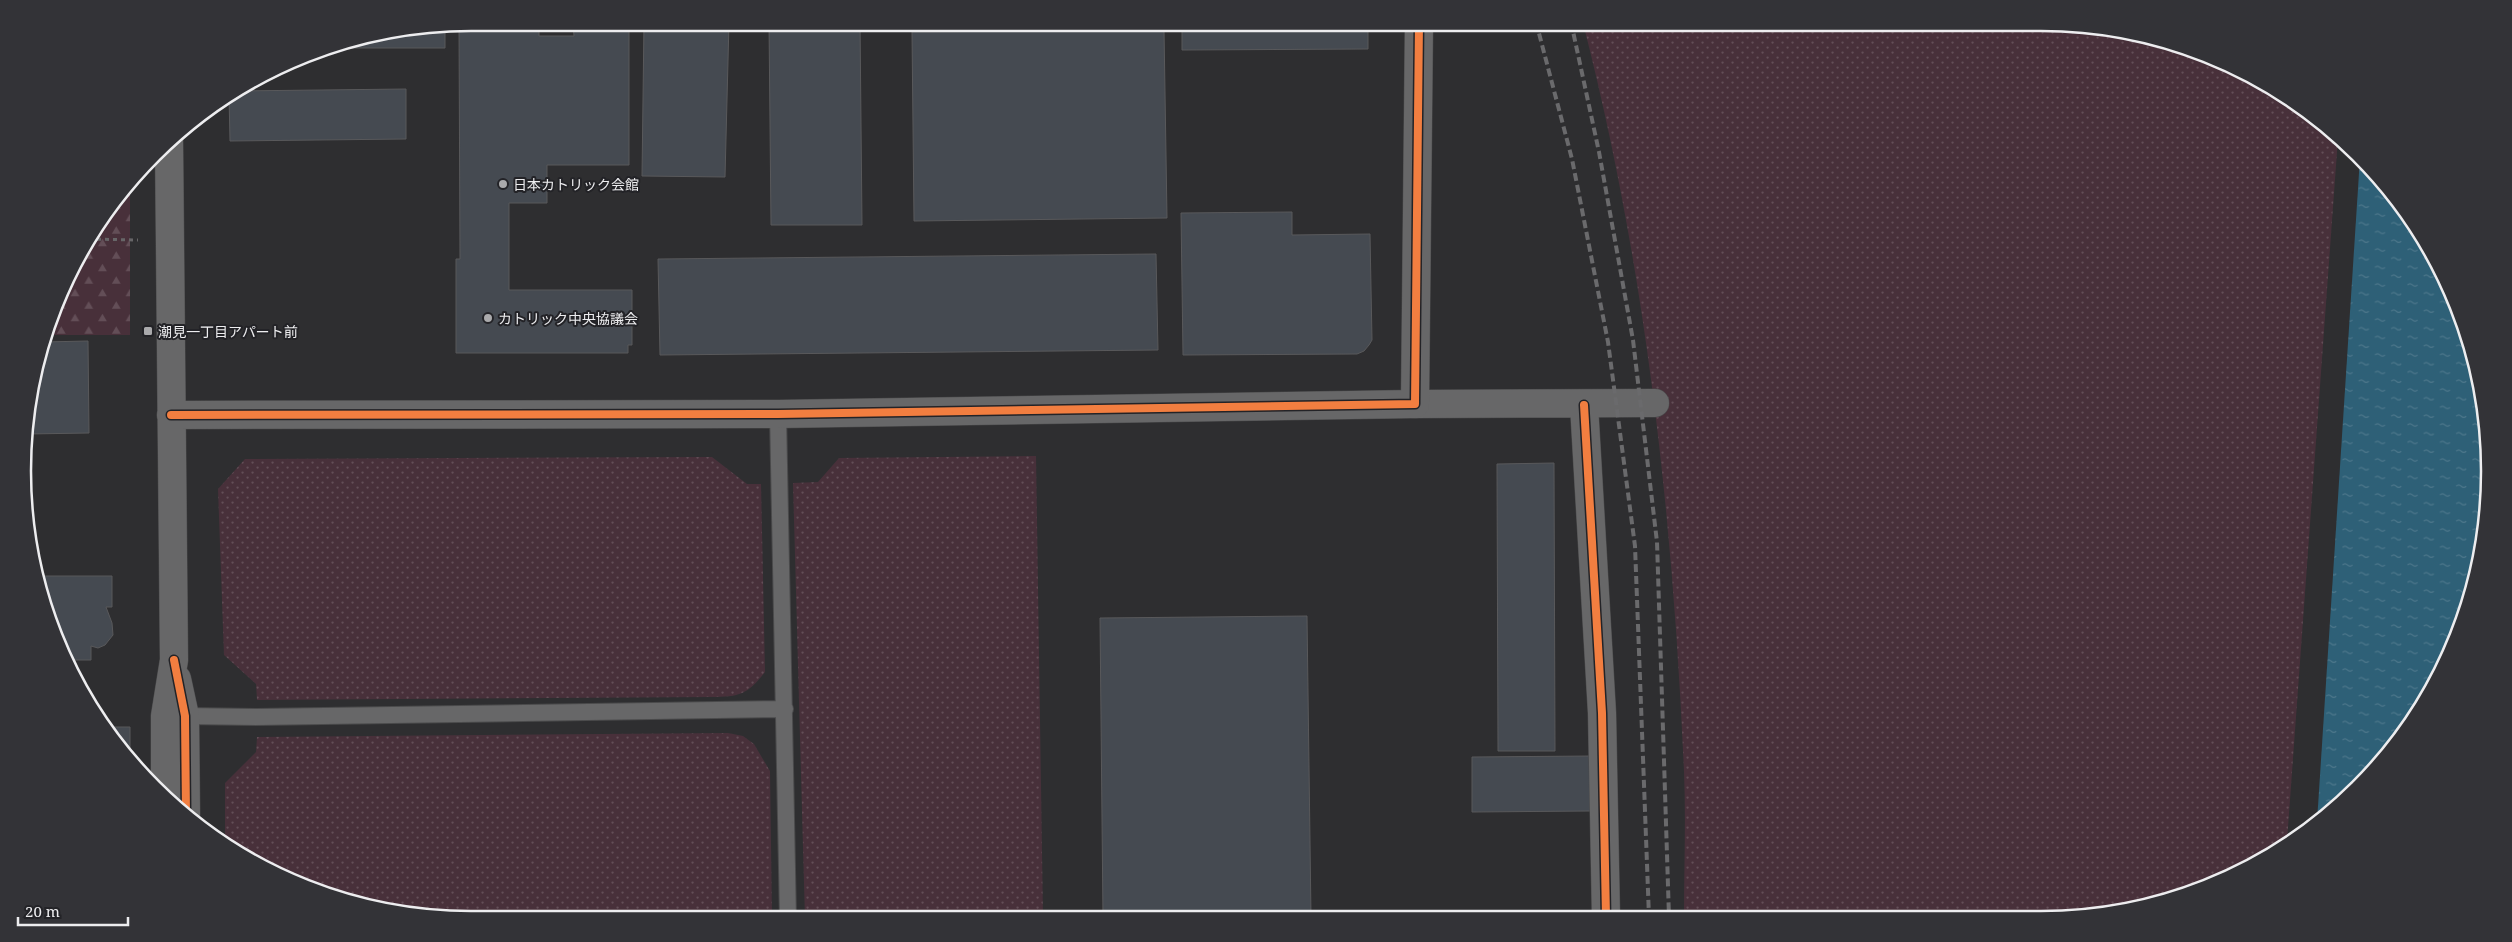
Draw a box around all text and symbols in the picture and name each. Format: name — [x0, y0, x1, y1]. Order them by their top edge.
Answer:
place label: 日本カトリック会館 — [513, 175, 639, 194]
marker: 日本カトリック会館 — [497, 178, 509, 190]
place label: カトリック中央協議会 — [498, 309, 638, 328]
marker: カトリック中央協議会 — [482, 312, 494, 324]
place label: 潮見一丁目アパート前 — [158, 322, 298, 341]
marker: 潮見一丁目アパート前 — [142, 325, 154, 337]
scale bar — [18, 894, 128, 926]
text: 20 m — [25, 901, 60, 921]

